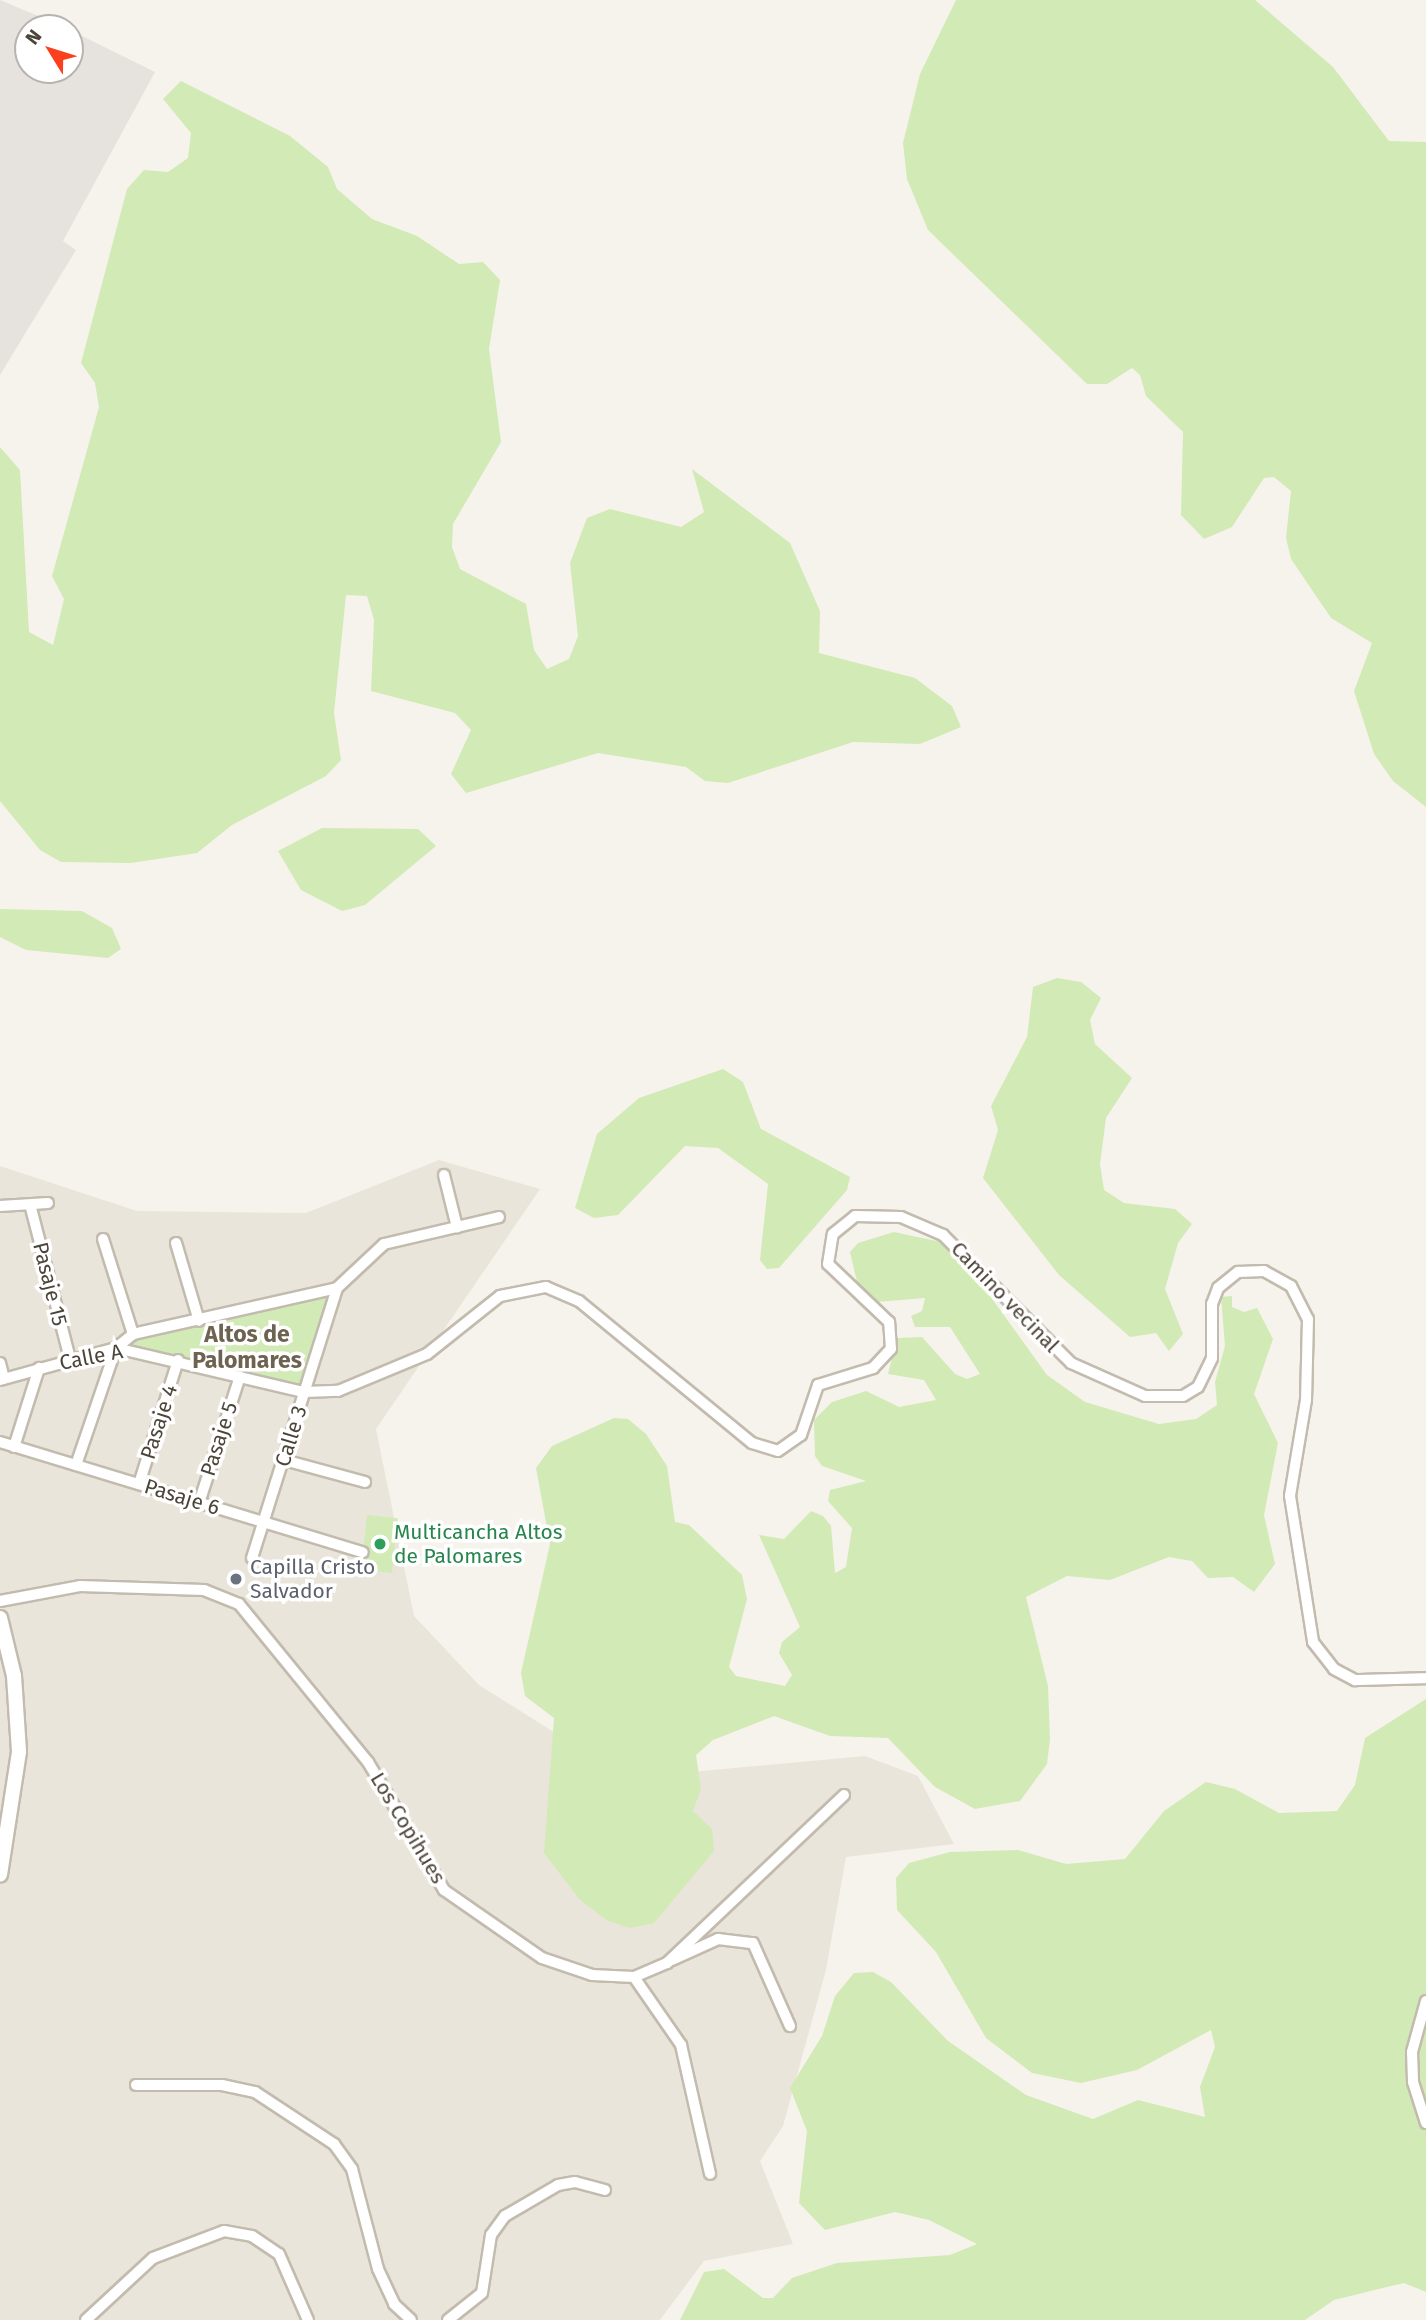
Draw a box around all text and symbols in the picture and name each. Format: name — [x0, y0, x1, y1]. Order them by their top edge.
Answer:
north arrow — [14, 14, 84, 84]
text: N — [21, 25, 47, 49]
street label: Camino vecinal — [946, 1236, 1064, 1358]
street label: Pasaje 15 — [27, 1239, 73, 1329]
district label: Altos de Palomares — [192, 1320, 302, 1374]
street label: Calle A — [57, 1339, 125, 1375]
street label: Pasaje 4 — [135, 1381, 183, 1463]
street label: Pasaje 5 — [195, 1399, 243, 1479]
street label: Calle 3 — [270, 1402, 312, 1470]
street label: Pasaje 6 — [141, 1474, 223, 1520]
place label: Multicancha Altos de Palomares — [394, 1519, 563, 1569]
marker: Multicancha Altos de Palomares — [372, 1536, 388, 1552]
place label: Capilla Cristo Salvador — [250, 1554, 375, 1604]
marker: Capilla Cristo Salvador — [228, 1571, 244, 1587]
street label: Los Copihues — [365, 1768, 451, 1888]

